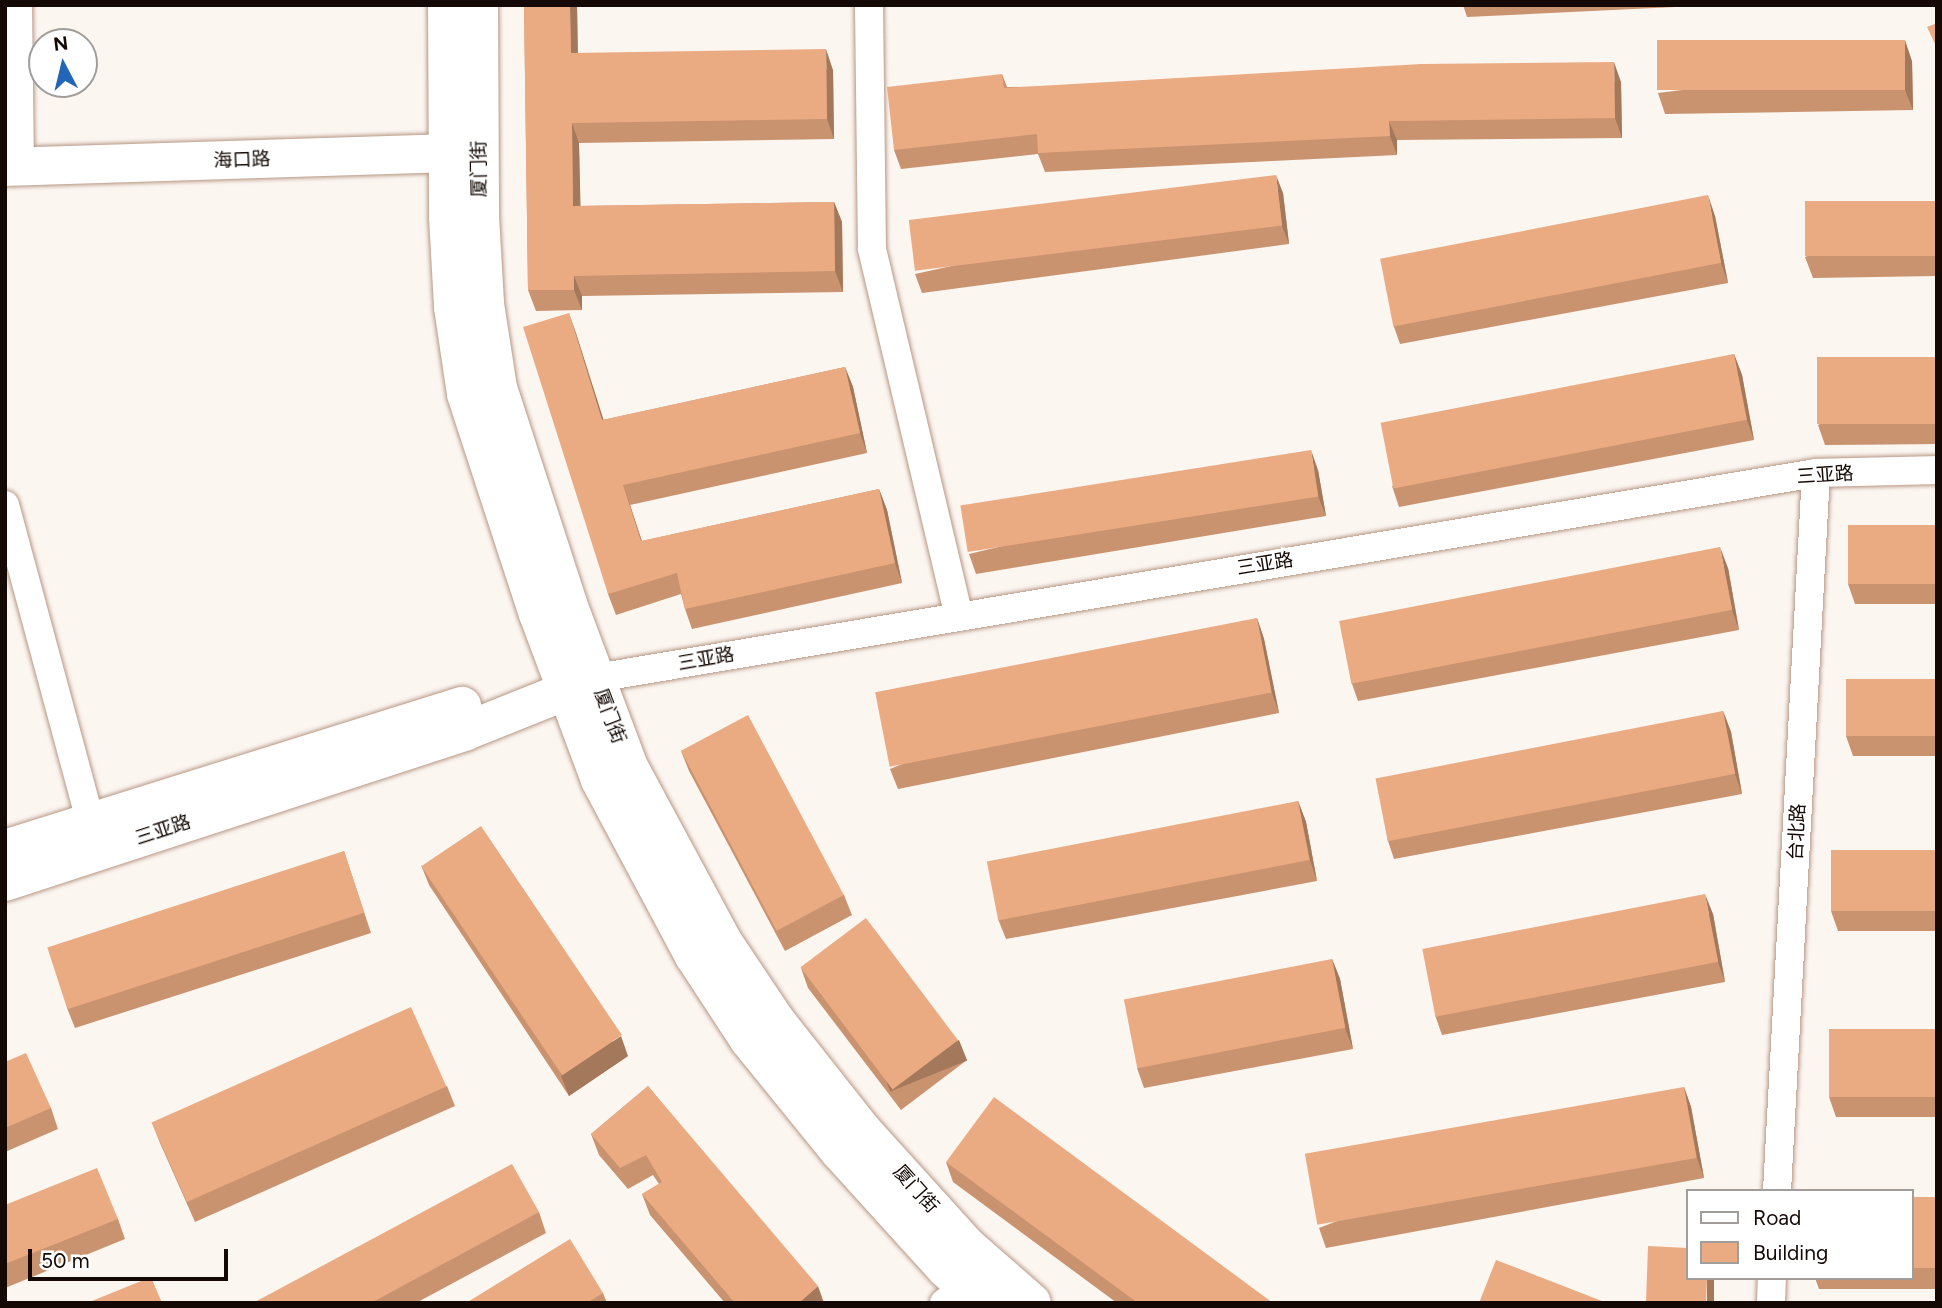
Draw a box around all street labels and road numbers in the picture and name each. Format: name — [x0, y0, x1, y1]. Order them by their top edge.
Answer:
street label: 厦门街 — [467, 140, 491, 198]
street label: 海口路 — [213, 148, 271, 172]
street label: 三亚路 — [1796, 462, 1854, 488]
street label: 三亚路 — [1235, 548, 1295, 580]
street label: 三亚路 — [676, 643, 736, 675]
street label: 厦门街 — [589, 685, 631, 747]
street label: 台北路 — [1784, 803, 1810, 861]
street label: 三亚路 — [132, 810, 194, 850]
street label: 厦门街 — [888, 1160, 944, 1218]

